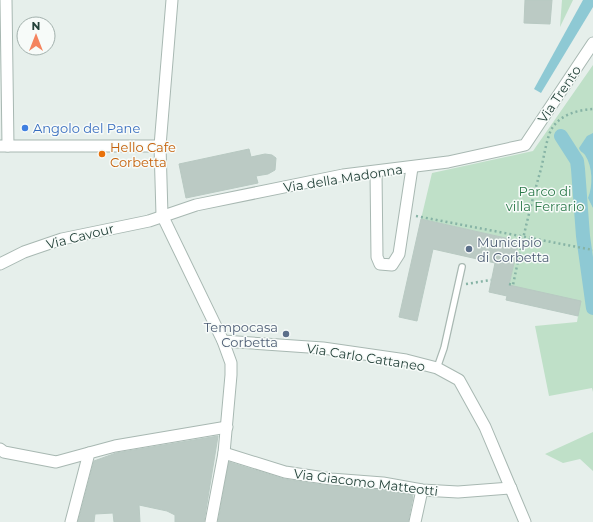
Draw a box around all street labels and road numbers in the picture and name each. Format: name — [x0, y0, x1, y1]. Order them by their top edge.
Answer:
street label: Via Trento — [534, 62, 584, 126]
street label: Via della Madonna — [282, 161, 404, 195]
street label: Via Cavour — [45, 220, 115, 252]
street label: Via Carlo Cattaneo — [306, 340, 426, 374]
street label: Via Giacomo Matteotti — [293, 465, 439, 499]

